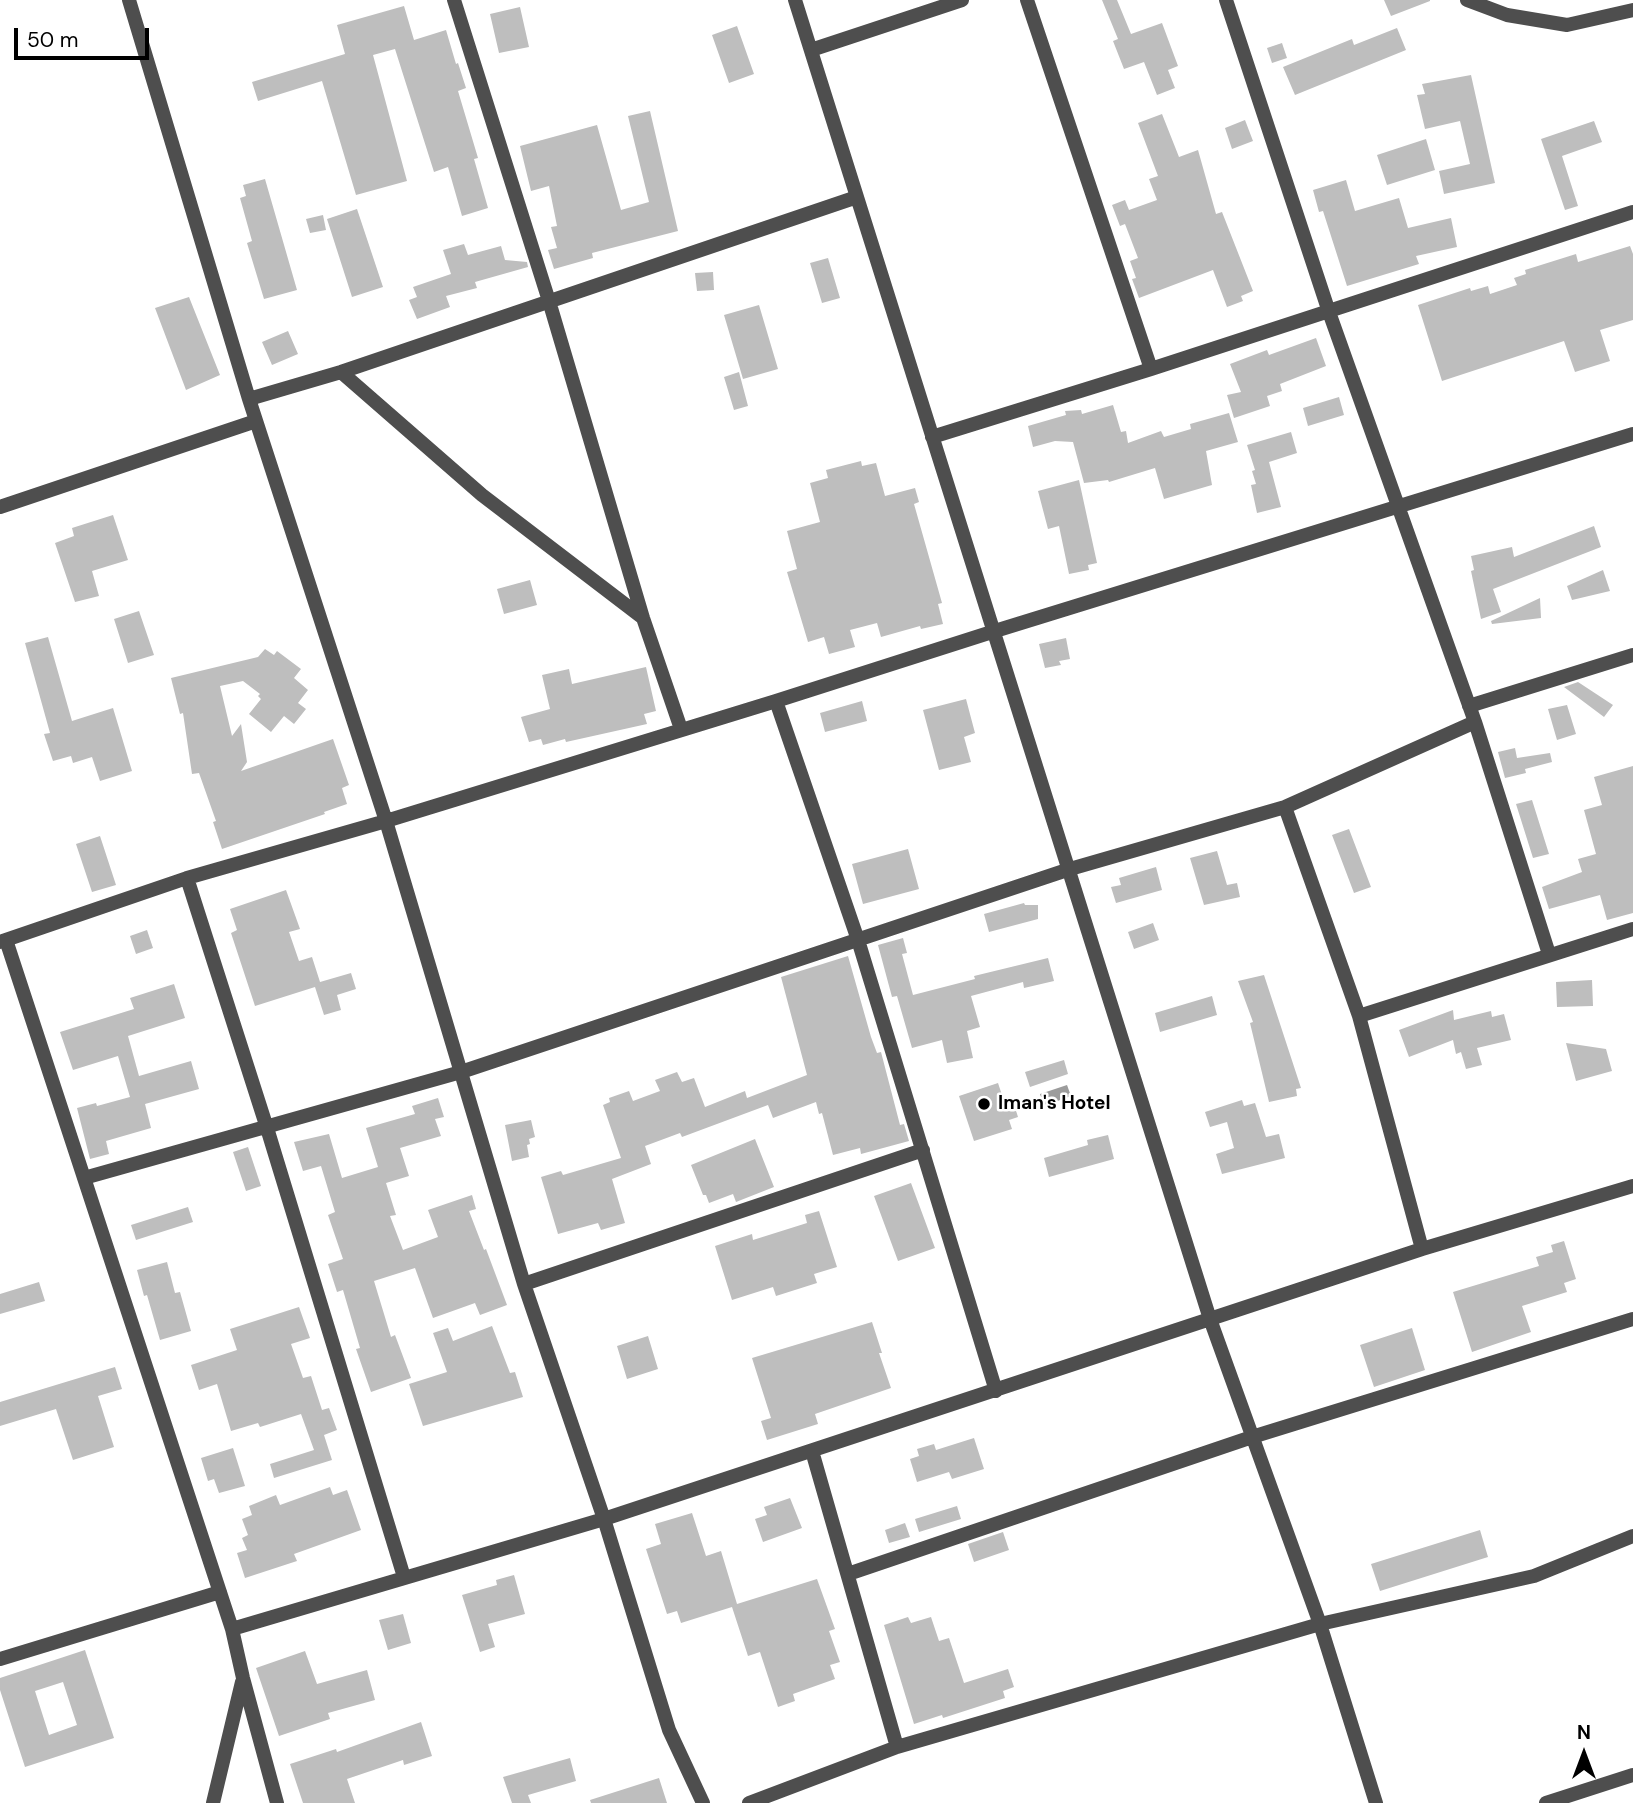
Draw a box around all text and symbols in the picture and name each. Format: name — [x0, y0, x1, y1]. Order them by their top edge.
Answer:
scale bar — [18, 14, 152, 58]
text: 50 m — [27, 26, 78, 54]
place label: Iman's Hotel — [998, 1093, 1111, 1115]
marker: Iman's Hotel — [976, 1096, 992, 1112]
north arrow — [1549, 1719, 1619, 1789]
text: N — [1577, 1720, 1591, 1745]

